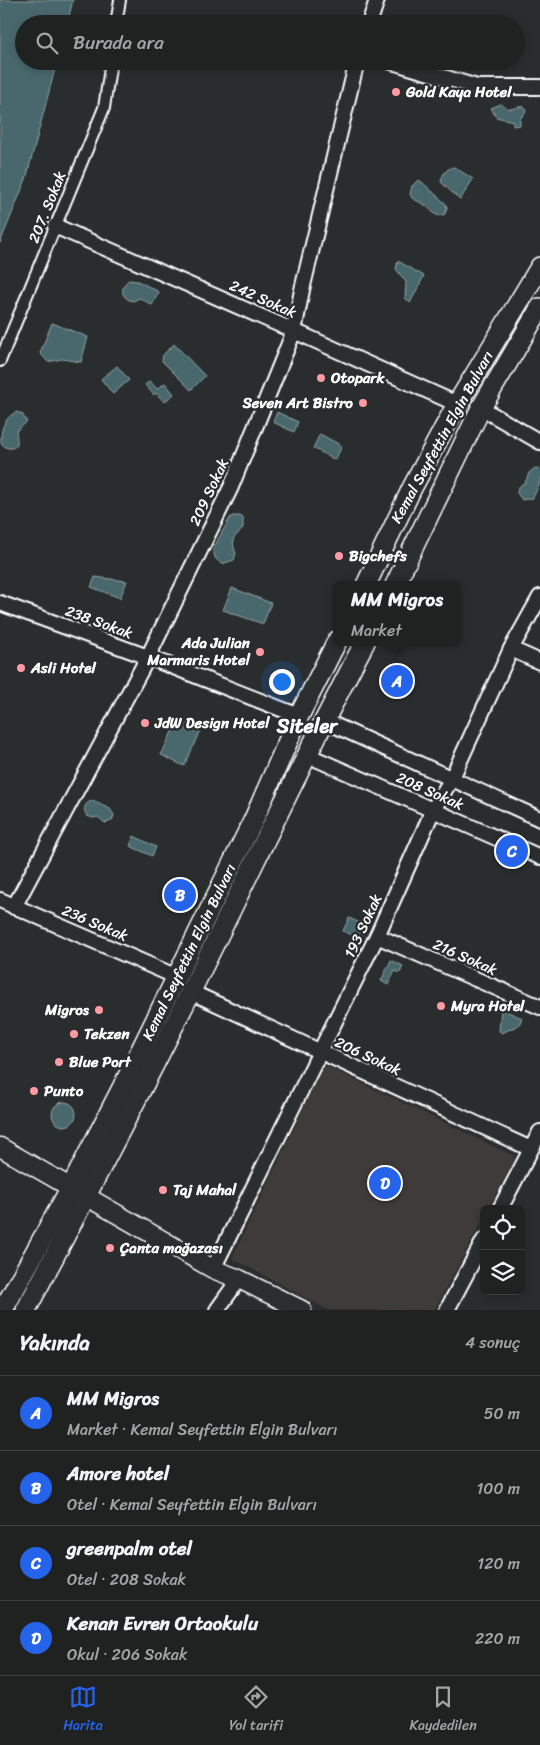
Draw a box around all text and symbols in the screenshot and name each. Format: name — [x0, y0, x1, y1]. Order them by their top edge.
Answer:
search box — [15, 15, 525, 70]
text: Burada ara — [73, 26, 164, 59]
icon: search — [33, 29, 61, 57]
place label: Gold Kaya Hotel — [405, 79, 512, 105]
marker: Gold Kaya Hotel — [390, 86, 402, 98]
street label: 207. Sokak — [21, 167, 73, 247]
street label: 242 Sokak — [225, 273, 301, 325]
street label: Kemal Seyfettin Elgin Bulvarı — [384, 346, 500, 528]
place label: Otopark — [330, 365, 385, 391]
marker: Otopark — [315, 372, 327, 384]
place label: Seven Art Bistro — [241, 390, 353, 416]
marker: Seven Art Bistro — [357, 397, 369, 409]
street label: 209 Sokak — [182, 454, 236, 530]
place label: Bigchefs — [349, 543, 408, 569]
marker: Bigchefs — [333, 550, 345, 562]
popup — [333, 581, 461, 646]
text: MM Migros — [351, 583, 443, 616]
street label: 238 Sokak — [62, 598, 137, 646]
text: Market — [351, 616, 402, 645]
place label: Ada Julian Marmaris Hotel — [146, 630, 251, 673]
marker: Ada Julian Marmaris Hotel — [254, 646, 266, 658]
place label: Asli Hotel — [30, 655, 97, 681]
marker: Asli Hotel — [15, 662, 27, 674]
pin: A — [381, 662, 413, 700]
your location — [269, 669, 295, 695]
district label: Siteler — [276, 709, 339, 744]
place label: JdW Design Hotel — [154, 710, 270, 736]
marker: JdW Design Hotel — [139, 717, 151, 729]
street label: 208 Sokak — [392, 765, 468, 817]
pin: C — [496, 832, 528, 870]
street label: Kemal Seyfettin Elgin Bulvarı — [138, 861, 240, 1043]
pin: B — [164, 876, 196, 914]
street label: 193 Sokak — [337, 890, 389, 962]
street label: 236 Sokak — [58, 897, 132, 949]
street label: 216 Sokak — [429, 931, 501, 983]
place label: Myra Hotel — [450, 993, 525, 1019]
place label: Migros — [44, 997, 90, 1023]
marker: Myra Hotel — [435, 1000, 447, 1012]
marker: Migros — [93, 1004, 105, 1016]
place label: Tekzen — [84, 1021, 131, 1047]
marker: Tekzen — [68, 1028, 80, 1040]
street label: 206 Sokak — [330, 1029, 406, 1083]
place label: Blue Port — [69, 1049, 132, 1075]
marker: Blue Port — [53, 1056, 65, 1068]
place label: Punto — [44, 1078, 84, 1104]
marker: Punto — [28, 1085, 40, 1097]
pin: D — [369, 1164, 401, 1202]
place label: Taj Mahal — [173, 1177, 237, 1203]
marker: Taj Mahal — [157, 1184, 169, 1196]
map controls — [480, 1205, 525, 1295]
button: locate — [480, 1205, 525, 1250]
place label: Çanta mağazası — [119, 1235, 223, 1261]
marker: Çanta mağazası — [104, 1242, 116, 1254]
button: layers — [480, 1250, 525, 1295]
text: Yakında — [20, 1324, 90, 1362]
text: 4 sonuç — [465, 1328, 520, 1357]
text: MM Migros — [67, 1382, 159, 1415]
text: A — [31, 1399, 41, 1428]
text: 50 m — [484, 1399, 520, 1428]
text: Market · Kemal Seyfettin Elgin Bulvarı — [67, 1415, 338, 1444]
text: Amore hotel — [67, 1457, 169, 1490]
text: B — [31, 1474, 41, 1503]
text: 100 m — [476, 1474, 520, 1503]
text: Otel · Kemal Seyfettin Elgin Bulvarı — [67, 1490, 317, 1519]
text: greenpalm otel — [67, 1532, 192, 1565]
text: C — [31, 1549, 41, 1578]
text: 120 m — [477, 1549, 520, 1578]
text: Otel · 208 Sokak — [67, 1565, 186, 1594]
text: Kenan Evren Ortaokulu — [67, 1607, 258, 1640]
text: D — [31, 1624, 41, 1653]
text: 220 m — [475, 1624, 520, 1653]
text: Okul · 206 Sokak — [67, 1640, 187, 1669]
tab: Harita — [63, 1683, 103, 1738]
tab: Yol tarifi — [229, 1683, 283, 1738]
tab: Kaydedilen — [410, 1683, 477, 1738]

